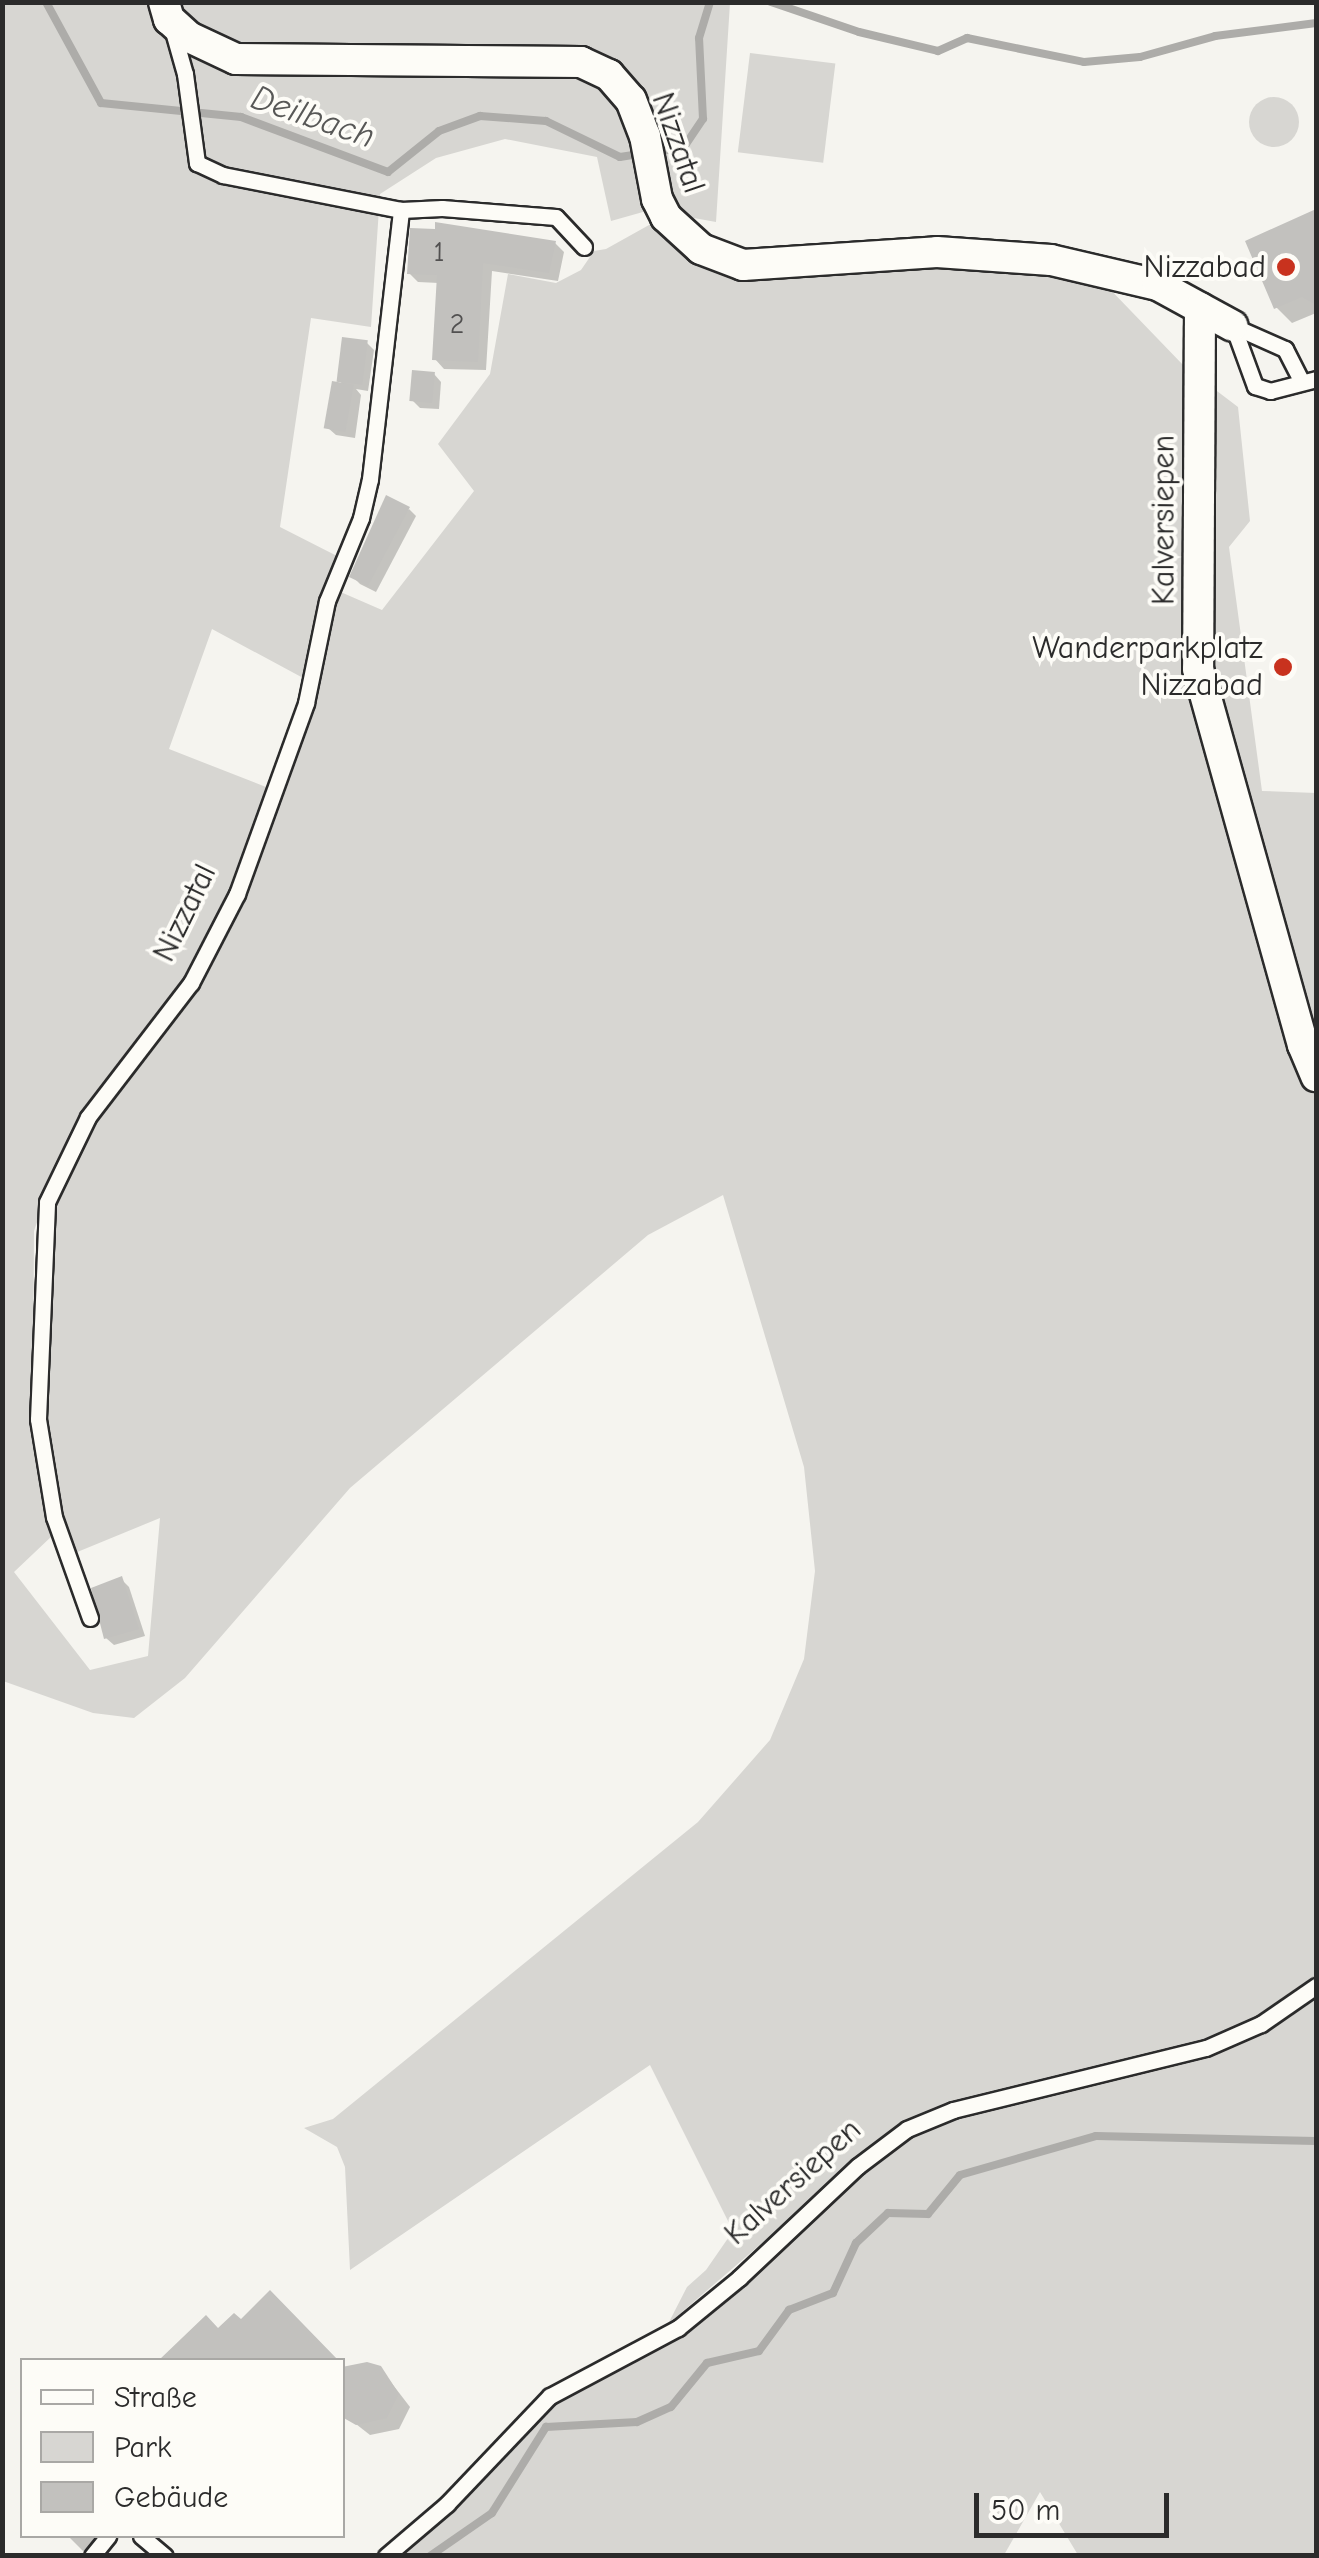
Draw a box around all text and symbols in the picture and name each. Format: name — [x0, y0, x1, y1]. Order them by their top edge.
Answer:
water label: Deilbach — [246, 76, 380, 158]
street label: Nizzatal — [643, 88, 713, 198]
house number: 1 — [433, 235, 445, 269]
place label: Nizzabad — [1144, 248, 1266, 286]
marker: Nizzabad — [1275, 256, 1297, 278]
house number: 2 — [450, 307, 464, 341]
street label: Kalversiepen — [1145, 435, 1183, 605]
place label: Wanderparkplatz Nizzabad — [1032, 630, 1263, 705]
marker: Wanderparkplatz Nizzabad — [1272, 656, 1294, 678]
street label: Nizzatal — [145, 858, 225, 968]
street label: Kalversiepen — [717, 2111, 869, 2253]
legend — [20, 2358, 345, 2538]
text: Straße — [114, 2380, 197, 2415]
text: Park — [114, 2430, 171, 2465]
scale bar — [979, 2473, 1174, 2535]
text: Gebäude — [114, 2480, 228, 2515]
text: 50 m — [991, 2493, 1060, 2528]

